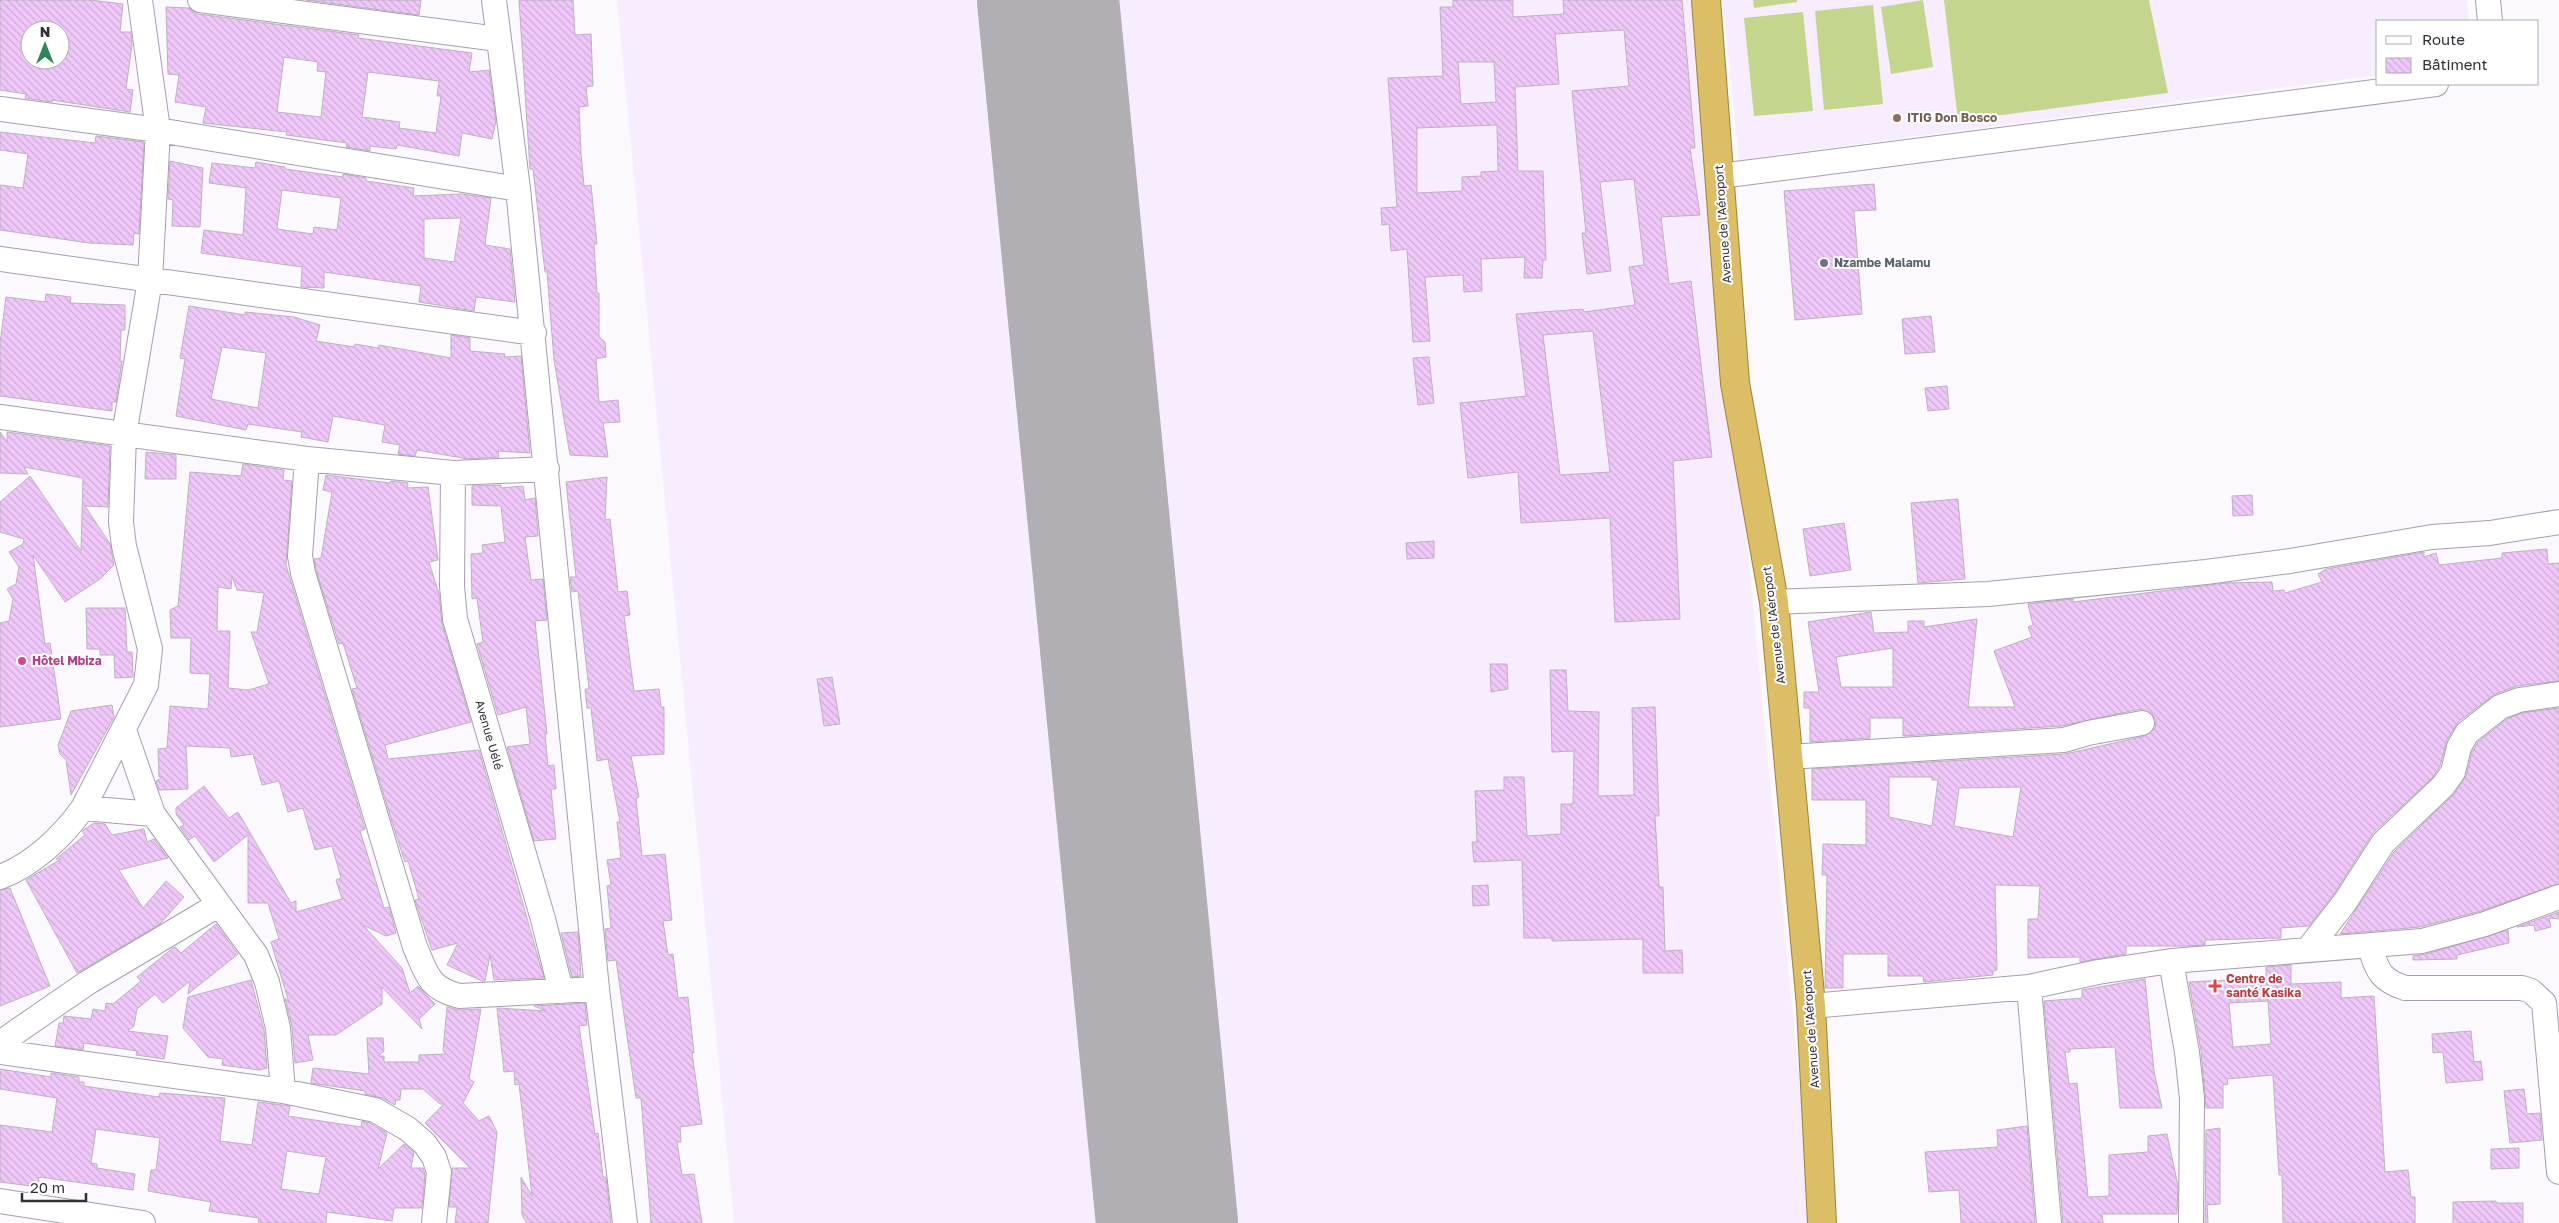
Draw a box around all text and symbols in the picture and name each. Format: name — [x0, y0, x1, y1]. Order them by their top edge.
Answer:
north arrow — [20, 20, 70, 70]
legend — [2376, 20, 2539, 85]
text: N — [40, 23, 50, 40]
text: Route — [2422, 30, 2465, 48]
text: Bâtiment — [2422, 55, 2487, 73]
place label: ITIG Don Bosco — [1907, 110, 1997, 125]
marker: ITIG Don Bosco — [1891, 112, 1903, 124]
street label: Avenue de l'Aéroport — [1711, 164, 1734, 284]
place label: Nzambe Malamu — [1834, 255, 1930, 270]
marker: Nzambe Malamu — [1818, 257, 1830, 269]
street label: Avenue de l'Aéroport — [1759, 565, 1788, 685]
place label: Hôtel Mbiza — [32, 653, 102, 668]
marker: Hôtel Mbiza — [16, 655, 28, 667]
street label: Avenue Uélé — [472, 698, 507, 771]
street label: Avenue de l'Aéroport — [1799, 969, 1822, 1089]
place label: Centre de santé Kasika — [2226, 971, 2301, 1000]
marker: Centre de santé Kasika — [2208, 979, 2222, 993]
scale bar — [22, 1170, 86, 1202]
text: 20 m — [30, 1178, 65, 1196]

